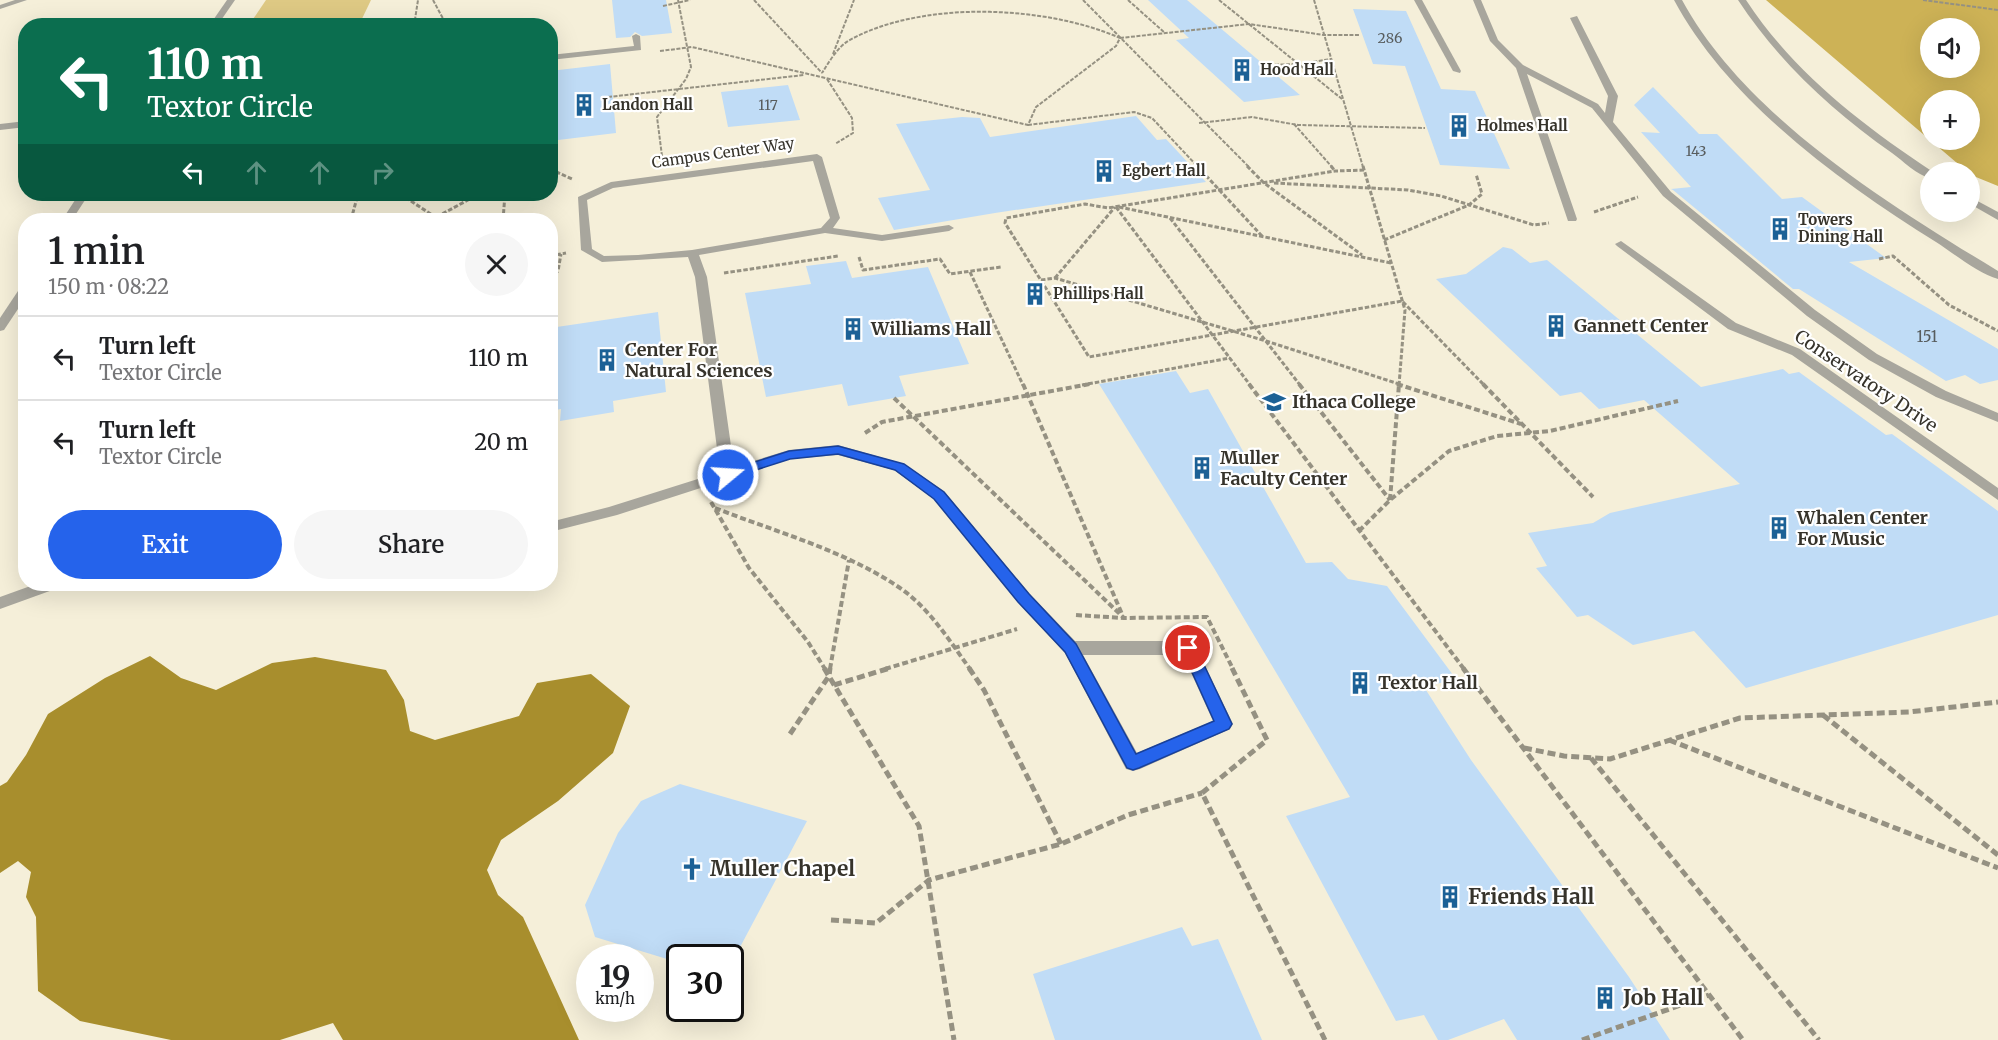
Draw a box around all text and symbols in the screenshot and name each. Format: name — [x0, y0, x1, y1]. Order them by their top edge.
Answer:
map controls — [1920, 18, 1980, 222]
button: sound — [1920, 18, 1980, 78]
house number: 286 — [1378, 29, 1402, 47]
text: 110 m — [147, 38, 263, 90]
icon: left — [48, 42, 126, 120]
building icon: Hood Hall — [1229, 57, 1255, 83]
place label: Hood Hall — [1260, 60, 1334, 79]
text: Textor Circle — [147, 90, 313, 124]
button: + — [1920, 90, 1980, 150]
building icon: Landon Hall — [571, 92, 597, 118]
place label: Landon Hall — [602, 95, 693, 114]
house number: 117 — [758, 96, 778, 114]
building icon: Holmes Hall — [1446, 113, 1472, 139]
place label: Holmes Hall — [1477, 116, 1568, 135]
street label: Campus Center Way — [650, 133, 796, 172]
house number: 143 — [1686, 142, 1706, 160]
icon: left — [177, 156, 210, 189]
icon: ahead — [240, 156, 273, 189]
icon: ahead — [303, 156, 336, 189]
icon: right — [366, 156, 399, 189]
building icon: Egbert Hall — [1091, 158, 1117, 184]
place label: Egbert Hall — [1122, 161, 1206, 180]
button: − — [1920, 162, 1980, 222]
place label: Towers Dining Hall — [1798, 210, 1883, 246]
building icon: Towers Dining Hall — [1767, 216, 1793, 242]
text: 1 min — [48, 229, 145, 274]
button: close — [465, 233, 528, 296]
text: 150 m · 08:22 — [48, 274, 169, 299]
building icon: Phillips Hall — [1022, 281, 1048, 307]
place label: Phillips Hall — [1053, 284, 1144, 303]
building icon: Gannett Center — [1543, 313, 1569, 339]
place label: Gannett Center — [1574, 314, 1708, 337]
building icon: Williams Hall — [840, 316, 866, 342]
place label: Williams Hall — [870, 317, 991, 340]
street label: Conservatory Drive — [1790, 324, 1942, 437]
house number: 151 — [1916, 327, 1938, 346]
text: Turn left — [99, 332, 196, 360]
place label: Center For Natural Sciences — [625, 338, 773, 382]
icon: left — [48, 342, 81, 375]
text: 110 m — [469, 344, 528, 372]
building icon: Center For Natural Sciences — [594, 347, 620, 373]
text: Textor Circle — [99, 360, 222, 385]
school or university icon: Ithaca College — [1261, 389, 1287, 415]
place label: Ithaca College — [1292, 390, 1416, 413]
text: Turn left — [99, 416, 196, 444]
icon: left — [48, 426, 81, 459]
text: 20 m — [474, 428, 528, 456]
position arrow — [696, 443, 760, 507]
text: Textor Circle — [99, 444, 222, 469]
place label: Muller Faculty Center — [1220, 446, 1347, 490]
building icon: Muller Faculty Center — [1189, 455, 1215, 481]
place label: Whalen Center For Music — [1796, 506, 1928, 550]
button: Exit — [48, 510, 282, 579]
button: Share — [294, 510, 528, 579]
building icon: Whalen Center For Music — [1766, 515, 1792, 541]
pin — [1162, 622, 1213, 673]
icon: arrive — [1171, 631, 1204, 664]
building icon: Textor Hall — [1347, 670, 1373, 696]
place label: Textor Hall — [1378, 671, 1478, 694]
place label: Muller Chapel — [710, 855, 855, 882]
church icon: Muller Chapel — [679, 856, 705, 882]
place label: Friends Hall — [1468, 883, 1595, 910]
building icon: Friends Hall — [1437, 884, 1463, 910]
speed limit sign: 30 — [666, 944, 744, 1022]
text: 19 — [599, 957, 631, 995]
place label: Job Hall — [1622, 984, 1704, 1011]
building icon: Job Hall — [1592, 985, 1618, 1011]
text: km/h — [595, 989, 635, 1008]

